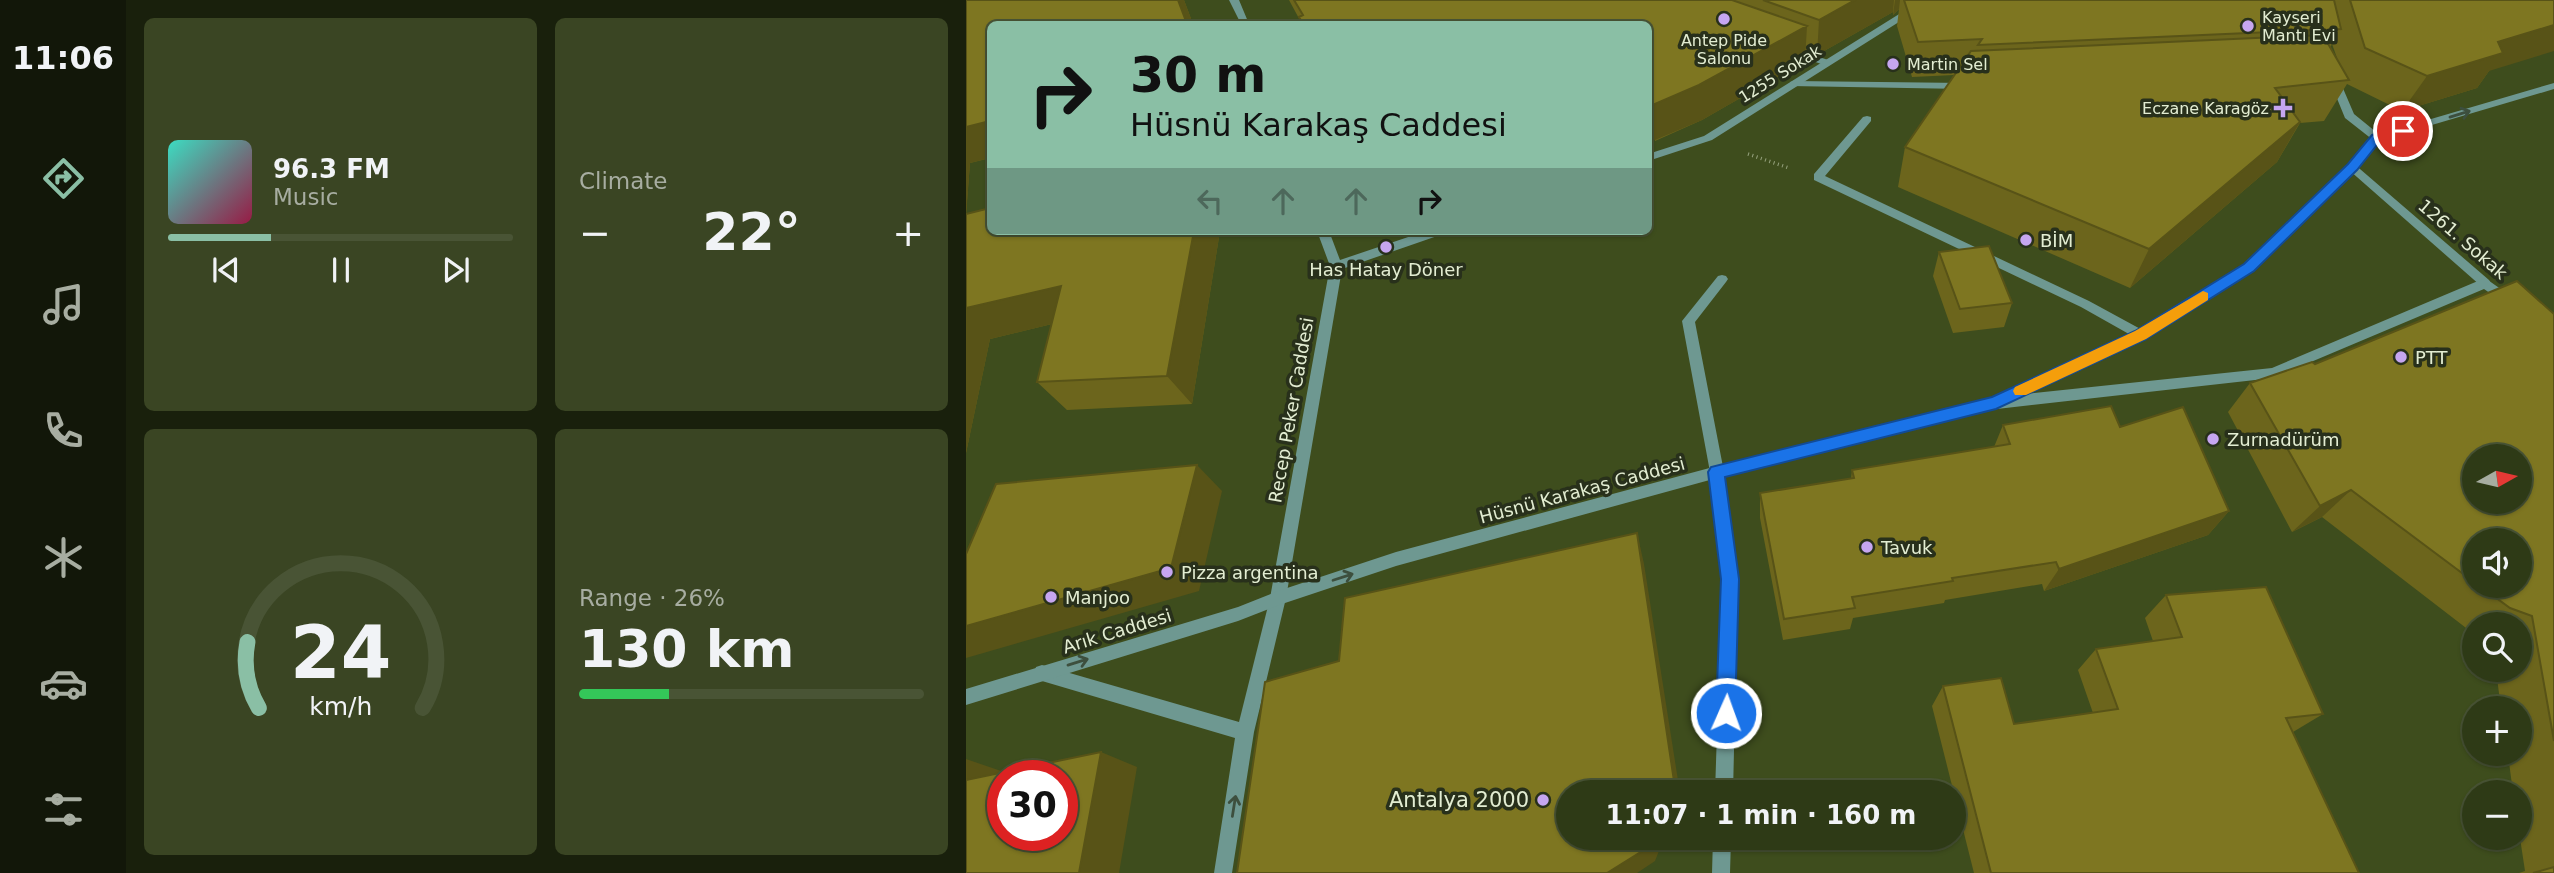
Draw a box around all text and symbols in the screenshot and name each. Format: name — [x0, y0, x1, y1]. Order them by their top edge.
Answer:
place label: Kayseri Mantı Evi — [2262, 8, 2336, 45]
marker: Antep Pide Salonu — [1716, 11, 1732, 27]
marker: Kayseri Mantı Evi — [2240, 18, 2256, 34]
place label: Antep Pide Salonu — [1681, 31, 1767, 68]
text: 11:06 — [12, 39, 114, 77]
street label: 1255 Sokak — [1735, 41, 1825, 107]
text: 30 m — [1130, 47, 1266, 104]
icon: right — [1015, 49, 1106, 140]
place label: Martin Sel — [1907, 55, 1988, 74]
marker: Martin Sel — [1885, 56, 1901, 72]
place label: Eczane Karagöz — [2142, 99, 2269, 118]
marker: Eczane Karagöz — [2275, 100, 2291, 116]
pin — [2373, 101, 2433, 161]
text: Hüsnü Karakaş Caddesi — [1130, 106, 1507, 144]
one-way arrow — [2448, 107, 2470, 120]
icon: arrive — [2384, 112, 2422, 150]
icon: directions — [39, 154, 88, 203]
text: 96.3 FM — [273, 154, 390, 184]
text: Climate — [579, 168, 668, 194]
icon: left — [1191, 182, 1229, 220]
icon: ahead — [1264, 182, 1302, 220]
icon: ahead — [1337, 182, 1375, 220]
icon: right — [1410, 182, 1448, 220]
text: Music — [273, 184, 338, 210]
street label: 1261. Sokak — [2414, 195, 2512, 284]
text: 22° — [702, 202, 801, 262]
text: − — [579, 211, 611, 255]
text: + — [892, 211, 924, 255]
place label: BİM — [2040, 230, 2073, 251]
marker: BİM — [2018, 232, 2034, 248]
marker: Has Hatay Döner — [1378, 239, 1394, 255]
icon: previous — [207, 251, 245, 289]
icon: pause — [322, 251, 360, 289]
icon: next — [437, 251, 475, 289]
place label: Has Hatay Döner — [1309, 259, 1463, 280]
icon: music — [39, 280, 88, 329]
street label: Recep Peker Caddesi — [1264, 316, 1318, 504]
place label: PTT — [2415, 347, 2449, 368]
marker: PTT — [2393, 349, 2409, 365]
icon: phone — [39, 406, 88, 455]
place label: Zurnadürüm — [2227, 429, 2339, 450]
marker: Zurnadürüm — [2205, 431, 2221, 447]
north arrow — [2462, 444, 2532, 514]
map controls — [2462, 444, 2532, 850]
street label: Hüsnü Karakaş Caddesi — [1477, 452, 1687, 528]
button: sound — [2462, 528, 2532, 598]
icon: climate — [39, 533, 88, 582]
place label: Tavuk — [1880, 537, 1933, 558]
marker: Tavuk — [1859, 539, 1875, 555]
place label: Pizza argentina — [1181, 562, 1319, 583]
marker: Pizza argentina — [1159, 564, 1175, 580]
one-way arrow — [1331, 570, 1353, 582]
text: Range · 26% — [579, 585, 725, 611]
place label: Manjoo — [1065, 587, 1130, 608]
marker: Manjoo — [1043, 589, 1059, 605]
street label: Arık Caddesi — [1060, 604, 1174, 658]
text: 24 — [290, 610, 391, 695]
button: search — [2462, 612, 2532, 682]
text: 130 km — [579, 619, 794, 679]
one-way arrow — [1067, 655, 1089, 668]
icon: car — [39, 659, 88, 708]
position arrow — [1689, 676, 1763, 750]
text: km/h — [309, 692, 372, 721]
button: + — [2462, 696, 2532, 766]
speed limit sign: 30 — [987, 760, 1078, 851]
button: − — [2462, 780, 2532, 850]
icon: filters — [39, 785, 88, 834]
place label: Antalya 2000 — [1389, 788, 1529, 812]
marker: Antalya 2000 — [1535, 792, 1551, 808]
one-way arrow — [1228, 795, 1241, 817]
text: 11:07 · 1 min · 160 m — [1606, 800, 1916, 830]

